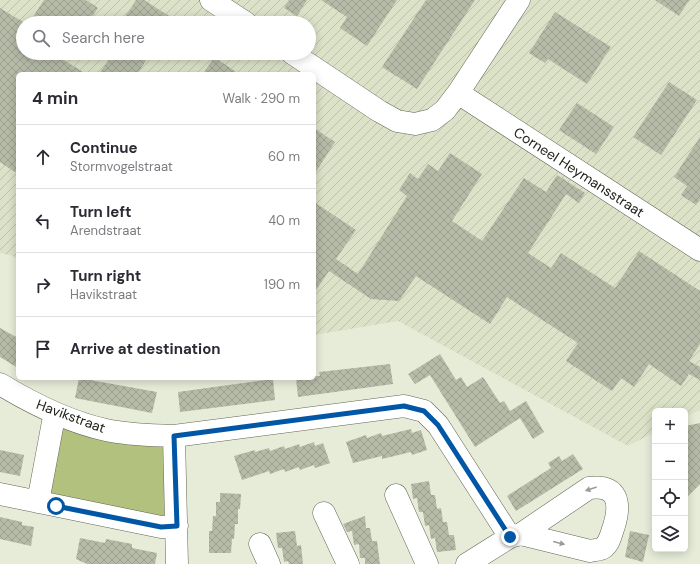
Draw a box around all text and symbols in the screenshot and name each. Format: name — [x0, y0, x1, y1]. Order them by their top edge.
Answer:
search box — [16, 16, 316, 60]
icon: search — [30, 27, 52, 49]
text: Search here — [62, 28, 145, 48]
text: 4 min — [32, 87, 78, 109]
text: Walk · 290 m — [223, 90, 300, 107]
street label: Corneel Heymansstraat — [510, 123, 648, 221]
text: Continue — [70, 138, 138, 158]
icon: ahead — [32, 146, 54, 168]
text: 60 m — [268, 148, 300, 165]
text: Stormvogelstraat — [70, 158, 173, 175]
text: Turn left — [70, 202, 131, 222]
icon: left — [32, 210, 54, 232]
text: 40 m — [268, 212, 300, 229]
text: Arendstraat — [70, 222, 141, 239]
text: Turn right — [70, 266, 141, 286]
icon: right — [32, 274, 54, 296]
text: 190 m — [264, 276, 300, 293]
text: Havikstraat — [70, 286, 137, 303]
icon: arrive — [32, 338, 54, 360]
text: Arrive at destination — [70, 339, 221, 359]
street label: Havikstraat — [34, 395, 108, 437]
map controls — [652, 408, 688, 552]
button: + — [652, 408, 688, 444]
button: − — [652, 444, 688, 480]
button: locate — [652, 480, 688, 516]
one-way arrow — [584, 486, 596, 492]
route start — [47, 497, 65, 515]
button: layers — [652, 516, 688, 552]
route end — [501, 528, 519, 546]
one-way arrow — [553, 540, 565, 546]

